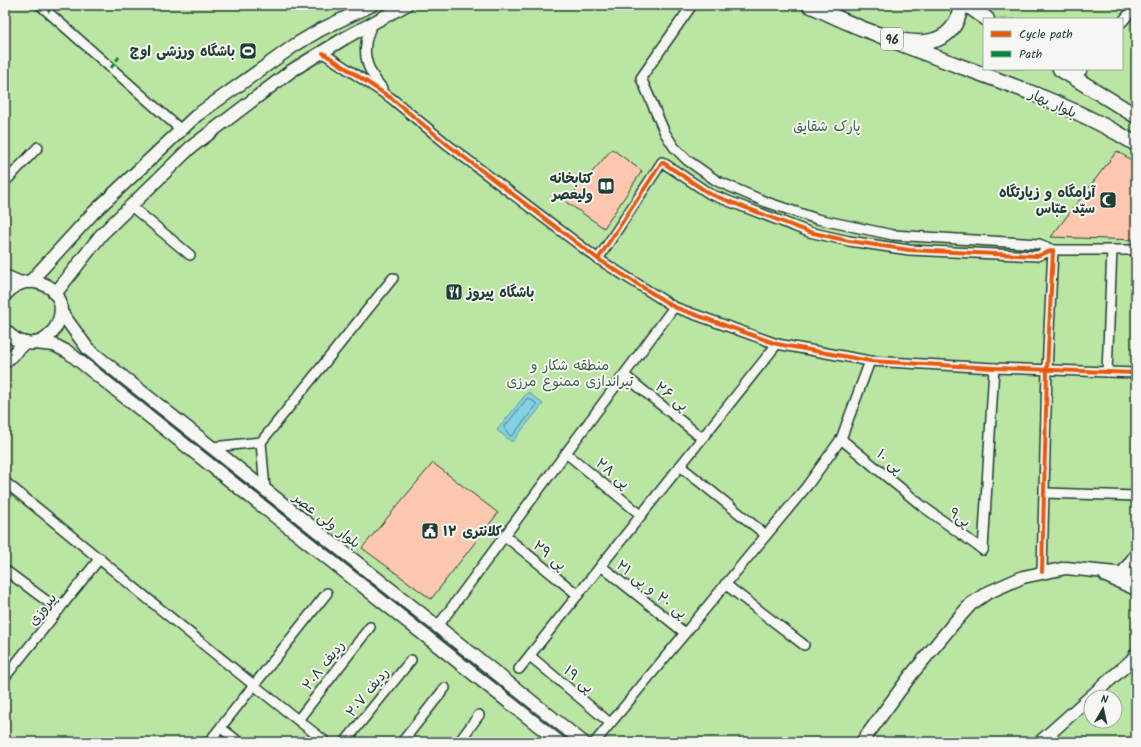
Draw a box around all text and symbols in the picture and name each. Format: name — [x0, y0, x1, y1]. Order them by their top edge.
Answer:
legend — [983, 18, 1123, 70]
text: Cycle path — [1019, 25, 1073, 44]
road number: 96 — [881, 28, 903, 50]
place label: باشگاه ورزشی اوج — [130, 41, 235, 63]
sports icon: باشگاه ورزشی اوج — [238, 41, 258, 61]
text: Path — [1019, 45, 1042, 64]
street label: بلوار بهار — [1024, 83, 1080, 124]
park label: پارک شقایق — [793, 116, 861, 138]
place label: کتابخانه ولیعصر — [549, 168, 594, 206]
library icon: کتابخانه ولیعصر — [596, 176, 616, 196]
place label: آرامگاه و زیارتگاه سیّد عبّاس — [999, 182, 1096, 220]
mosque icon: آرامگاه و زیارتگاه سیّد عبّاس — [1098, 190, 1118, 210]
restaurant icon: باشگاه پیروز — [444, 282, 464, 302]
place label: باشگاه پیروز — [465, 282, 534, 304]
park label: منطقه شکار و تیراندازی ممنوع مرزی — [507, 355, 634, 393]
street label: پی ۲۶ — [650, 376, 693, 417]
street label: پی ۱۰ — [871, 444, 908, 480]
street label: پی ۲۸ — [590, 453, 634, 495]
street label: بلوار ولی عصر — [287, 487, 365, 554]
street label: پی۹ — [944, 502, 975, 533]
public building icon: کلانتری ۱۲ — [420, 521, 440, 541]
place label: کلانتری ۱۲ — [443, 521, 503, 543]
street label: پی ۲۹ — [528, 535, 571, 576]
street label: پی ۲۰ و پی ۲۱ — [611, 555, 692, 625]
street label: پیروزی — [23, 588, 63, 631]
street label: ردیف ۲۰۸ — [297, 636, 350, 695]
street label: پی ۱۹ — [559, 661, 598, 699]
street label: ردیف ۲۰۷ — [341, 663, 395, 722]
north arrow — [1083, 689, 1123, 729]
text: N — [1100, 691, 1109, 710]

